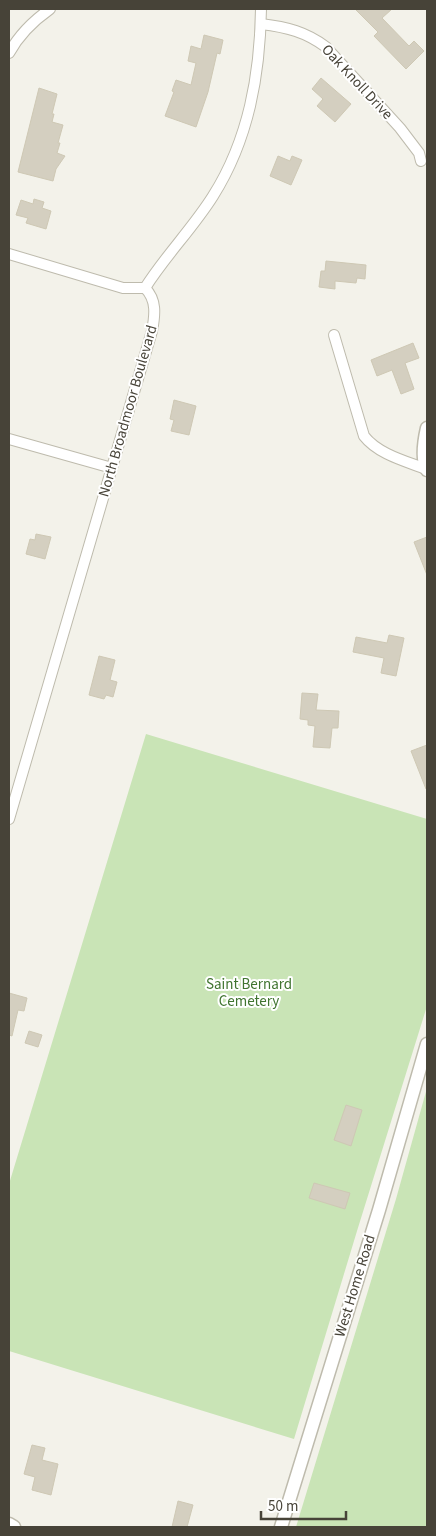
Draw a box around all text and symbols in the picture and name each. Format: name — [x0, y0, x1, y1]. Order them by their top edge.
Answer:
street label: Oak Knoll Drive — [317, 40, 397, 124]
street label: North Broadmoor Boulevard — [93, 323, 163, 499]
park label: Saint Bernard Cemetery — [206, 974, 292, 1012]
street label: West Home Road — [329, 1232, 381, 1340]
scale bar — [261, 1488, 346, 1520]
text: 50 m — [268, 1496, 298, 1517]

